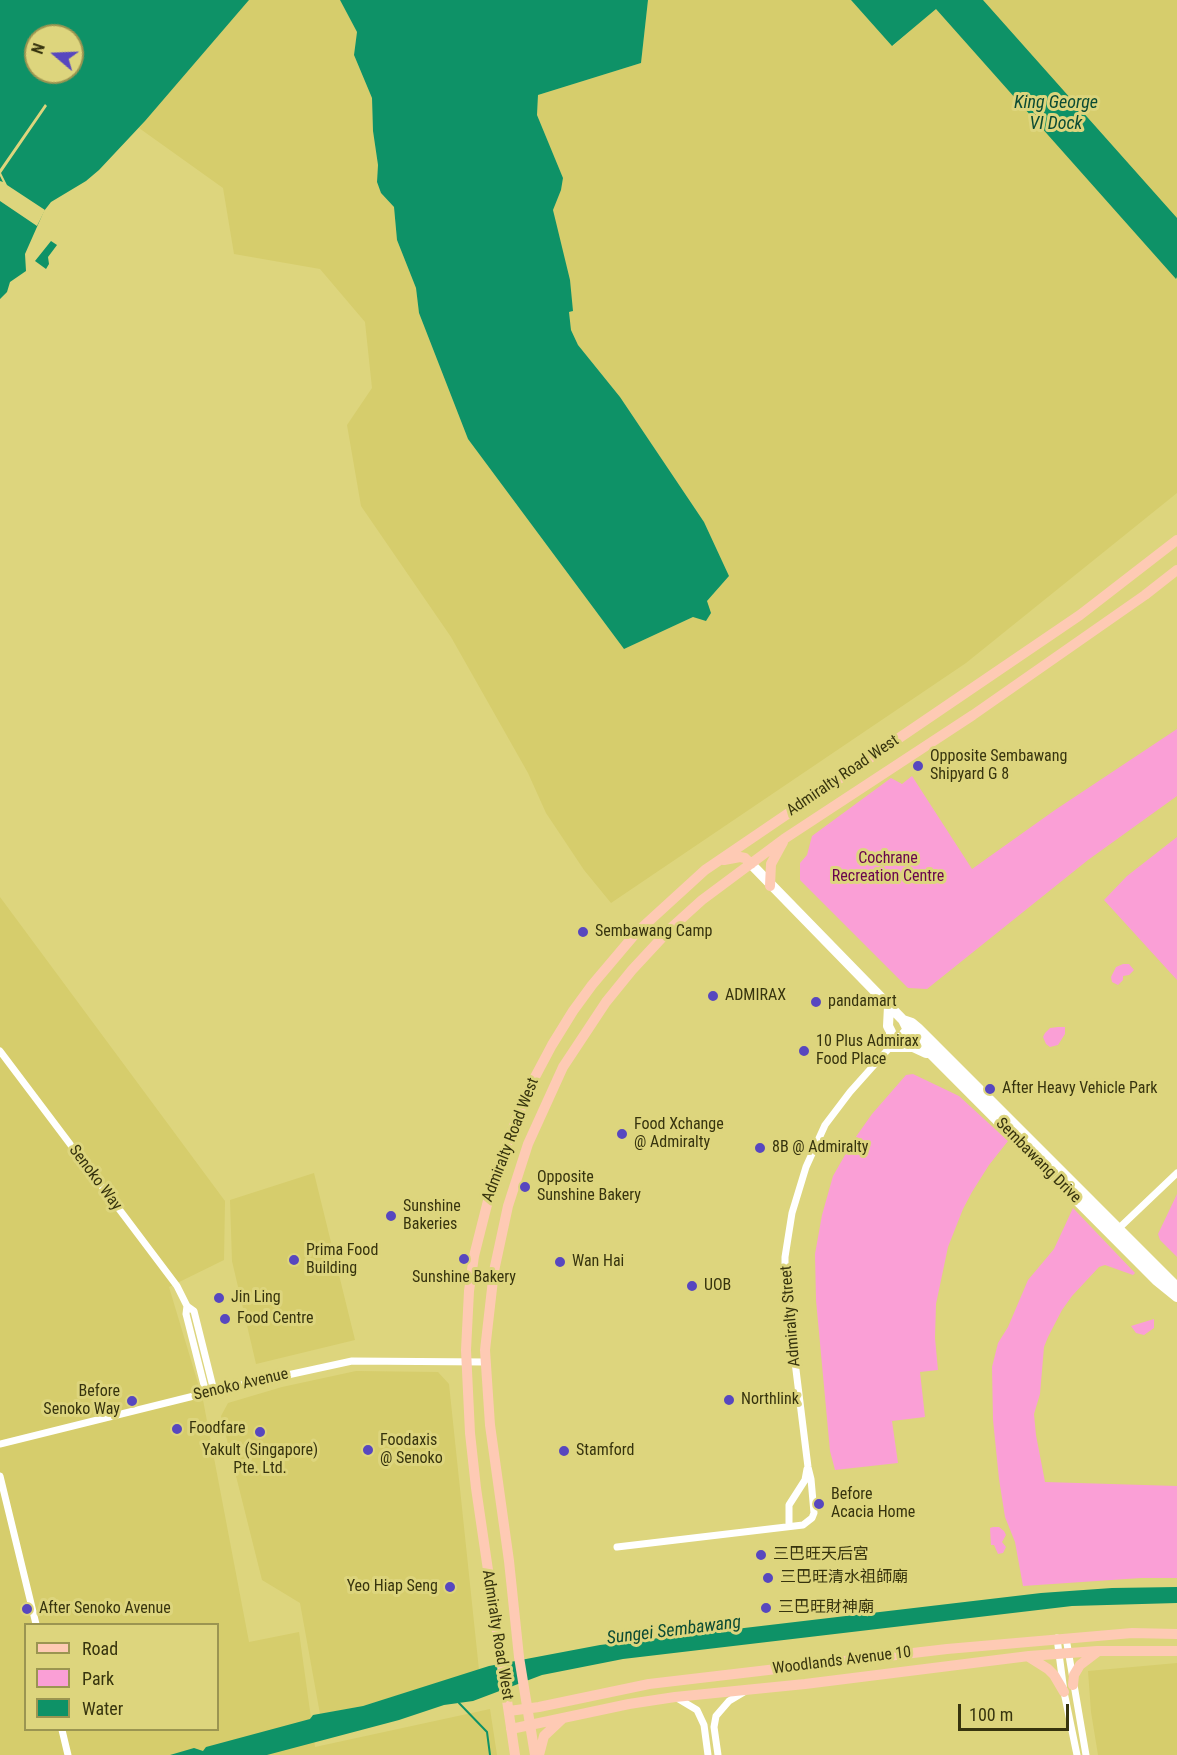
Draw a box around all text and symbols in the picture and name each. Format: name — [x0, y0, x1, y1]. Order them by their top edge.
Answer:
north arrow — [24, 24, 84, 84]
text: N — [28, 41, 49, 56]
water label: King George VI Dock — [1014, 92, 1098, 134]
street label: Admiralty Road West — [783, 731, 903, 821]
place label: Opposite Sembawang Shipyard G 8 — [930, 747, 1067, 785]
marker: Opposite Sembawang Shipyard G 8 — [911, 759, 925, 773]
park label: Cochrane Recreation Centre — [832, 849, 944, 887]
place label: Sembawang Camp — [595, 922, 712, 942]
marker: Sembawang Camp — [576, 925, 590, 939]
place label: ADMIRAX — [725, 986, 786, 1006]
marker: ADMIRAX — [706, 989, 720, 1003]
place label: pandamart — [828, 992, 897, 1012]
marker: pandamart — [809, 995, 823, 1009]
place label: 10 Plus Admirax Food Place — [816, 1032, 919, 1070]
marker: 10 Plus Admirax Food Place — [797, 1044, 811, 1058]
street label: Admiralty Road West — [479, 1075, 543, 1205]
place label: After Heavy Vehicle Park — [1002, 1079, 1158, 1099]
marker: After Heavy Vehicle Park — [983, 1082, 997, 1096]
street label: Sembawang Drive — [991, 1114, 1085, 1208]
place label: Food Xchange @ Admiralty — [634, 1115, 724, 1153]
marker: Food Xchange @ Admiralty — [615, 1127, 629, 1141]
place label: 8B @ Admiralty — [772, 1138, 868, 1158]
marker: 8B @ Admiralty — [753, 1141, 767, 1155]
street label: Senoko Way — [64, 1142, 126, 1214]
place label: Opposite Sunshine Bakery — [537, 1168, 641, 1206]
marker: Opposite Sunshine Bakery — [518, 1180, 532, 1194]
place label: Sunshine Bakeries — [403, 1197, 461, 1235]
marker: Sunshine Bakeries — [384, 1209, 398, 1223]
place label: Prima Food Building — [306, 1241, 378, 1279]
marker: Sunshine Bakery — [457, 1252, 471, 1266]
place label: Wan Hai — [572, 1252, 624, 1272]
marker: Prima Food Building — [287, 1253, 301, 1267]
marker: Wan Hai — [553, 1255, 567, 1269]
street label: Admiralty Street — [777, 1265, 805, 1367]
place label: Sunshine Bakery — [412, 1268, 516, 1288]
place label: UOB — [704, 1276, 731, 1296]
marker: UOB — [685, 1279, 699, 1293]
place label: Jin Ling — [231, 1288, 281, 1308]
marker: Jin Ling — [212, 1291, 226, 1305]
place label: Food Centre — [237, 1309, 313, 1329]
marker: Food Centre — [218, 1312, 232, 1326]
street label: Senoko Avenue — [192, 1365, 290, 1405]
place label: Before Senoko Way — [43, 1382, 120, 1420]
place label: Northlink — [741, 1390, 799, 1410]
marker: Northlink — [722, 1393, 736, 1407]
marker: Before Senoko Way — [125, 1394, 139, 1408]
place label: Foodfare — [189, 1419, 245, 1439]
marker: Foodfare — [170, 1422, 184, 1436]
marker: Yakult (Singapore) Pte. Ltd. — [253, 1425, 267, 1439]
place label: Foodaxis @ Senoko — [380, 1431, 443, 1469]
place label: Yakult (Singapore) Pte. Ltd. — [202, 1441, 318, 1479]
place label: Stamford — [576, 1441, 634, 1461]
marker: Foodaxis @ Senoko — [361, 1443, 375, 1457]
marker: Stamford — [557, 1444, 571, 1458]
place label: Before Acacia Home — [831, 1485, 915, 1523]
marker: Before Acacia Home — [812, 1497, 826, 1511]
place label: 三巴旺天后宮 — [773, 1545, 869, 1565]
marker: 三巴旺天后宮 — [754, 1548, 768, 1562]
place label: 三巴旺清水祖師廟 — [780, 1568, 908, 1588]
street label: Admiralty Road West — [477, 1569, 517, 1701]
marker: 三巴旺清水祖師廟 — [761, 1571, 775, 1585]
place label: Yeo Hiap Seng — [347, 1577, 438, 1597]
marker: Yeo Hiap Seng — [443, 1580, 457, 1594]
place label: 三巴旺財神廟 — [778, 1598, 874, 1618]
place label: After Senoko Avenue — [39, 1599, 171, 1619]
marker: 三巴旺財神廟 — [759, 1601, 773, 1615]
marker: After Senoko Avenue — [20, 1602, 34, 1616]
water label: Sungei Sembawang — [606, 1612, 742, 1650]
legend — [24, 1623, 219, 1731]
text: Road — [82, 1638, 118, 1659]
street label: Woodlands Avenue 10 — [772, 1643, 912, 1679]
text: Park — [82, 1668, 114, 1689]
scale bar — [961, 1692, 1072, 1730]
text: Water — [82, 1698, 123, 1719]
text: 100 m — [969, 1704, 1013, 1725]

